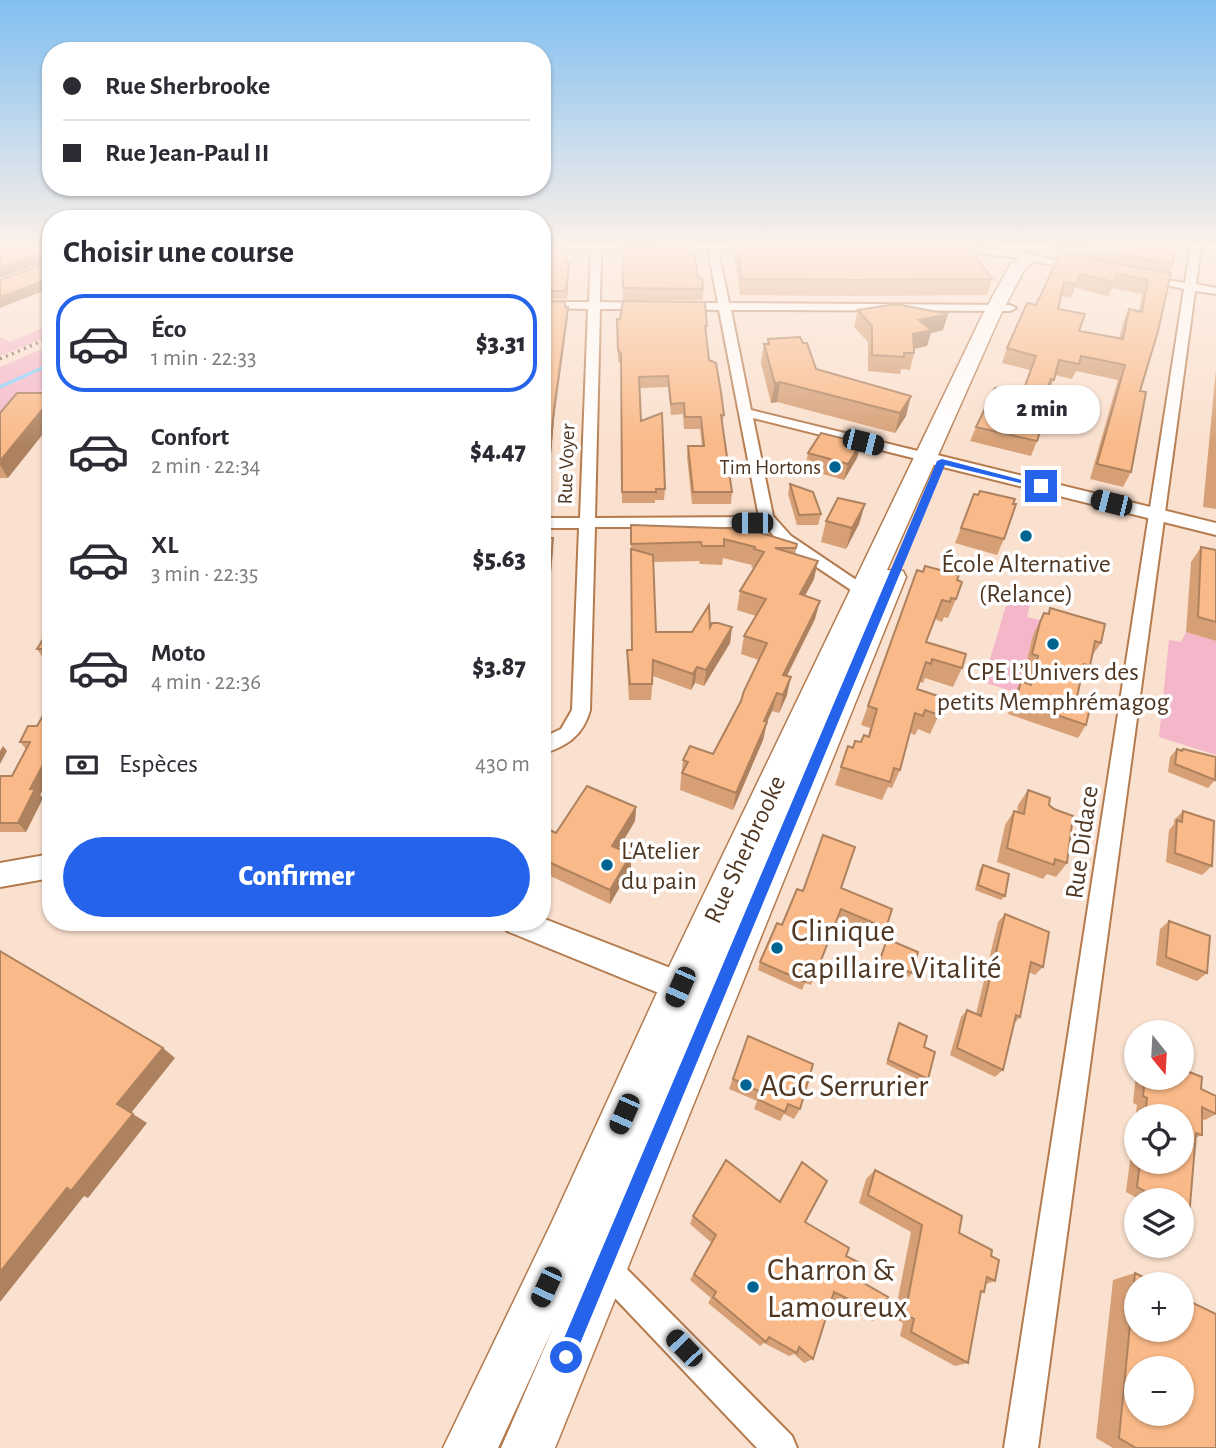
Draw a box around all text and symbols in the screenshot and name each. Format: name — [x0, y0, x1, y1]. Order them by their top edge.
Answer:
text: Rue Sherbrooke — [105, 73, 270, 99]
text: Rue Jean-Paul II — [105, 140, 269, 166]
text: Choisir une course — [63, 236, 294, 268]
icon: car — [67, 312, 130, 375]
text: Éco — [151, 316, 187, 342]
text: $3.31 — [476, 330, 526, 356]
text: 1 min · 22:33 — [151, 347, 257, 370]
callout: 2 min — [983, 384, 1099, 434]
text: 2 min — [1016, 398, 1068, 421]
icon: car — [67, 420, 130, 483]
street label: Rue Voyer — [555, 423, 578, 505]
text: Confort — [151, 424, 229, 450]
car — [841, 427, 886, 457]
text: $4.47 — [470, 438, 526, 464]
text: 2 min · 22:34 — [151, 455, 261, 478]
place label: Tim Hortons — [719, 457, 821, 478]
marker: Tim Hortons — [827, 459, 843, 475]
route end — [1025, 470, 1057, 502]
car — [1089, 488, 1134, 518]
car — [732, 513, 774, 534]
icon: car — [67, 528, 130, 591]
marker: École Alternative (Relance) — [1018, 528, 1034, 544]
text: XL — [151, 532, 178, 558]
text: $5.63 — [473, 546, 526, 572]
place label: École Alternative (Relance) — [941, 549, 1111, 607]
text: 3 min · 22:35 — [151, 563, 258, 586]
icon: car — [67, 636, 130, 699]
marker: CPE L’Univers des petits Memphrémagog — [1045, 636, 1061, 652]
text: Moto — [151, 640, 206, 666]
text: $3.87 — [472, 654, 526, 680]
place label: CPE L’Univers des petits Memphrémagog — [937, 659, 1170, 715]
text: 4 min · 22:36 — [151, 671, 261, 694]
icon: cash — [63, 746, 101, 784]
text: Espèces — [119, 751, 198, 777]
text: 430 m — [475, 753, 530, 776]
street label: Rue Sherbrooke — [699, 772, 790, 927]
street label: Rue Didace — [1061, 784, 1103, 900]
button: Confirmer — [63, 837, 530, 917]
place label: L'Atelier du pain — [621, 838, 700, 894]
marker: L'Atelier du pain — [599, 857, 615, 873]
place label: Clinique capillaire Vitalité — [791, 915, 1001, 984]
marker: Clinique capillaire Vitalité — [769, 940, 785, 956]
car — [662, 964, 699, 1010]
north arrow — [1124, 1020, 1194, 1090]
map controls — [1124, 1020, 1194, 1426]
place label: AGC Serrurier — [760, 1070, 929, 1102]
marker: AGC Serrurier — [738, 1077, 754, 1093]
car — [606, 1091, 643, 1137]
button: locate — [1124, 1104, 1194, 1174]
button: layers — [1124, 1188, 1194, 1258]
place label: Charron & Lamoureux — [767, 1254, 907, 1323]
car — [528, 1264, 565, 1310]
button: + — [1124, 1272, 1194, 1342]
marker: Charron & Lamoureux — [745, 1279, 761, 1295]
car — [662, 1326, 707, 1370]
route start — [550, 1341, 582, 1373]
button: − — [1124, 1356, 1194, 1426]

